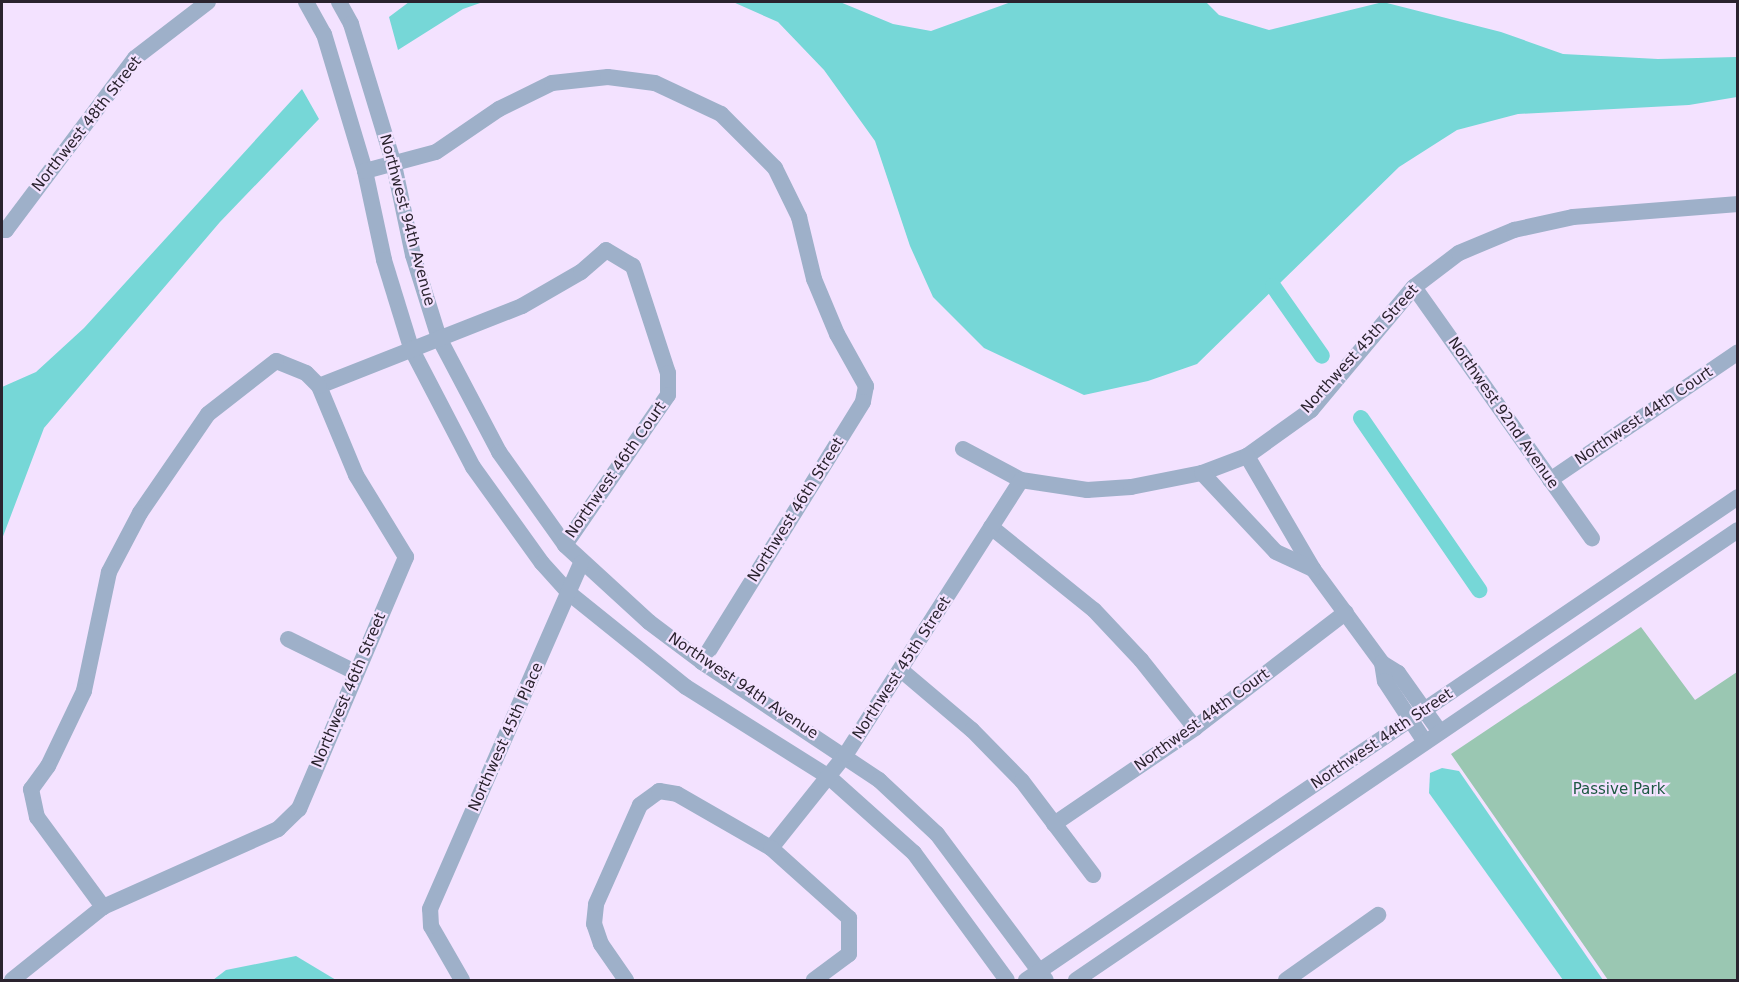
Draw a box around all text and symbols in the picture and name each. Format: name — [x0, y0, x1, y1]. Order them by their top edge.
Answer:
street label: Northwest 48th Street — [29, 53, 145, 195]
street label: Northwest 94th Avenue — [375, 132, 439, 308]
street label: Northwest 45th Street — [1298, 281, 1422, 417]
street label: Northwest 92nd Avenue — [1444, 334, 1562, 492]
street label: Northwest 44th Court — [1572, 363, 1716, 469]
street label: Northwest 46th Court — [562, 398, 670, 542]
street label: Northwest 46th Street — [744, 435, 848, 585]
street label: Northwest 45th Street — [849, 593, 955, 743]
street label: Northwest 46th Street — [308, 610, 390, 770]
street label: Northwest 94th Avenue — [665, 629, 821, 743]
street label: Northwest 45th Place — [465, 660, 547, 814]
street label: Northwest 44th Court — [1131, 665, 1273, 775]
street label: Northwest 44th Street — [1308, 685, 1456, 793]
park label: Passive Park — [1573, 781, 1665, 799]

